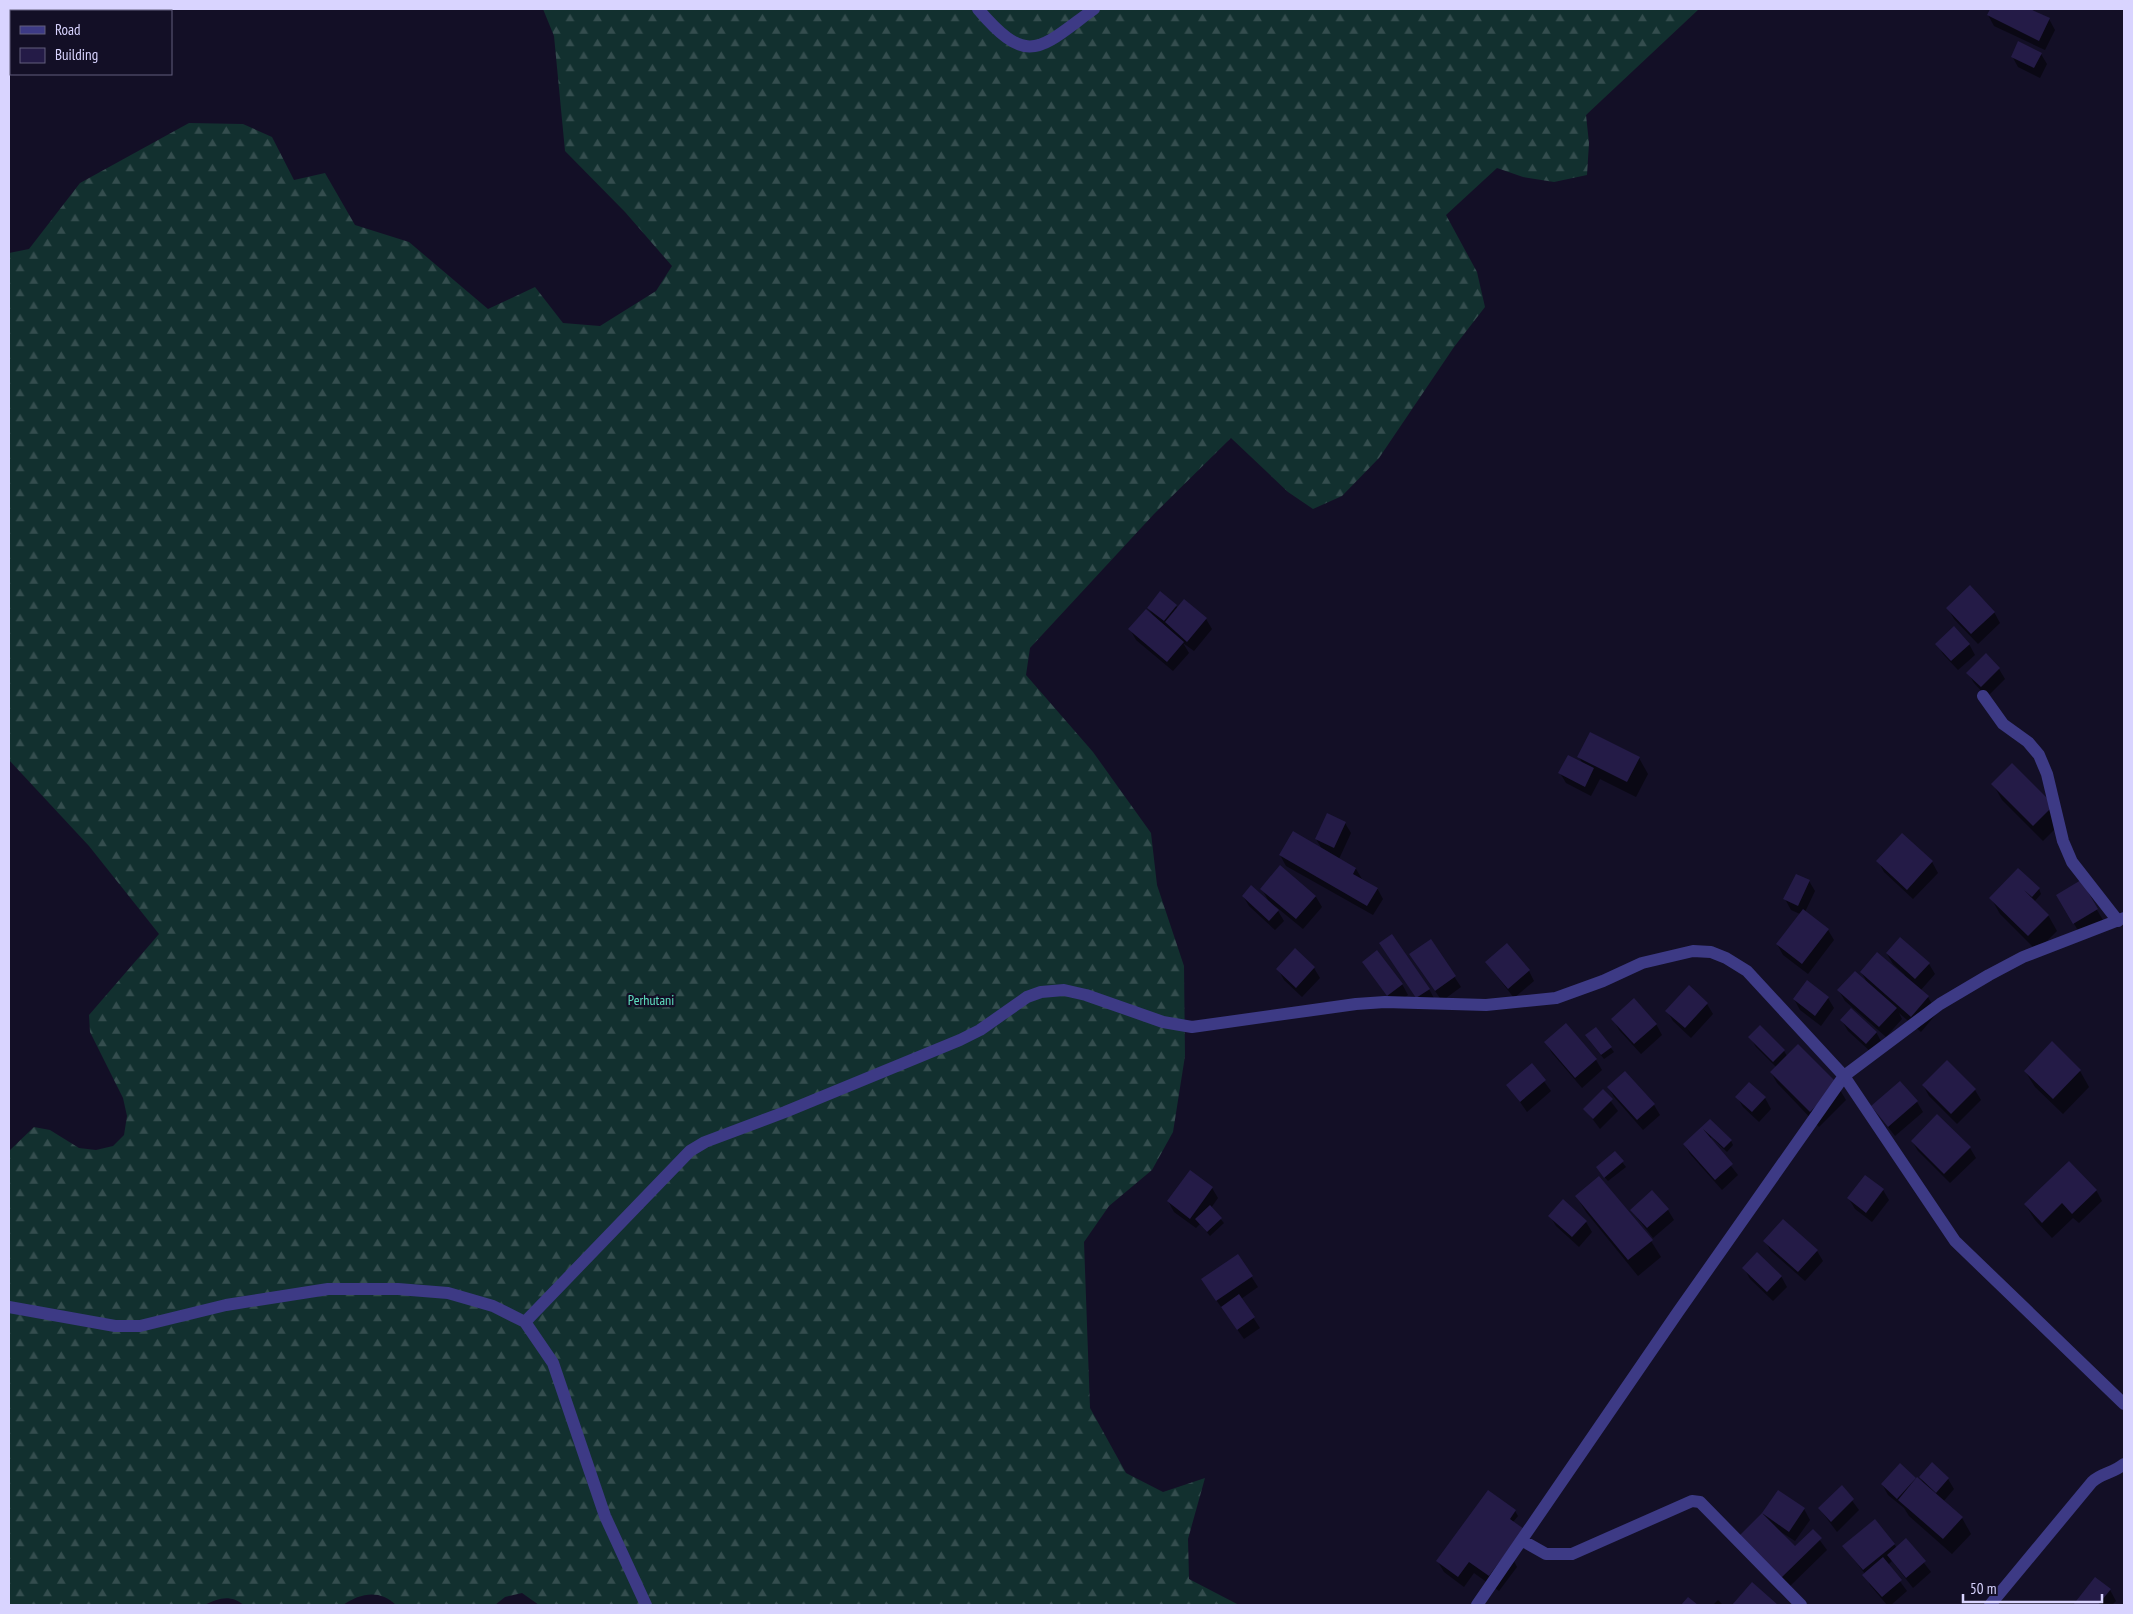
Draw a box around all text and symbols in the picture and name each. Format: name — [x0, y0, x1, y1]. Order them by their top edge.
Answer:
legend — [10, 10, 172, 75]
text: Road — [55, 20, 81, 39]
text: Building — [55, 45, 98, 64]
park label: Perhutani — [628, 991, 674, 1009]
scale bar — [1963, 1572, 2102, 1604]
text: 50 m — [1970, 1579, 1996, 1598]

